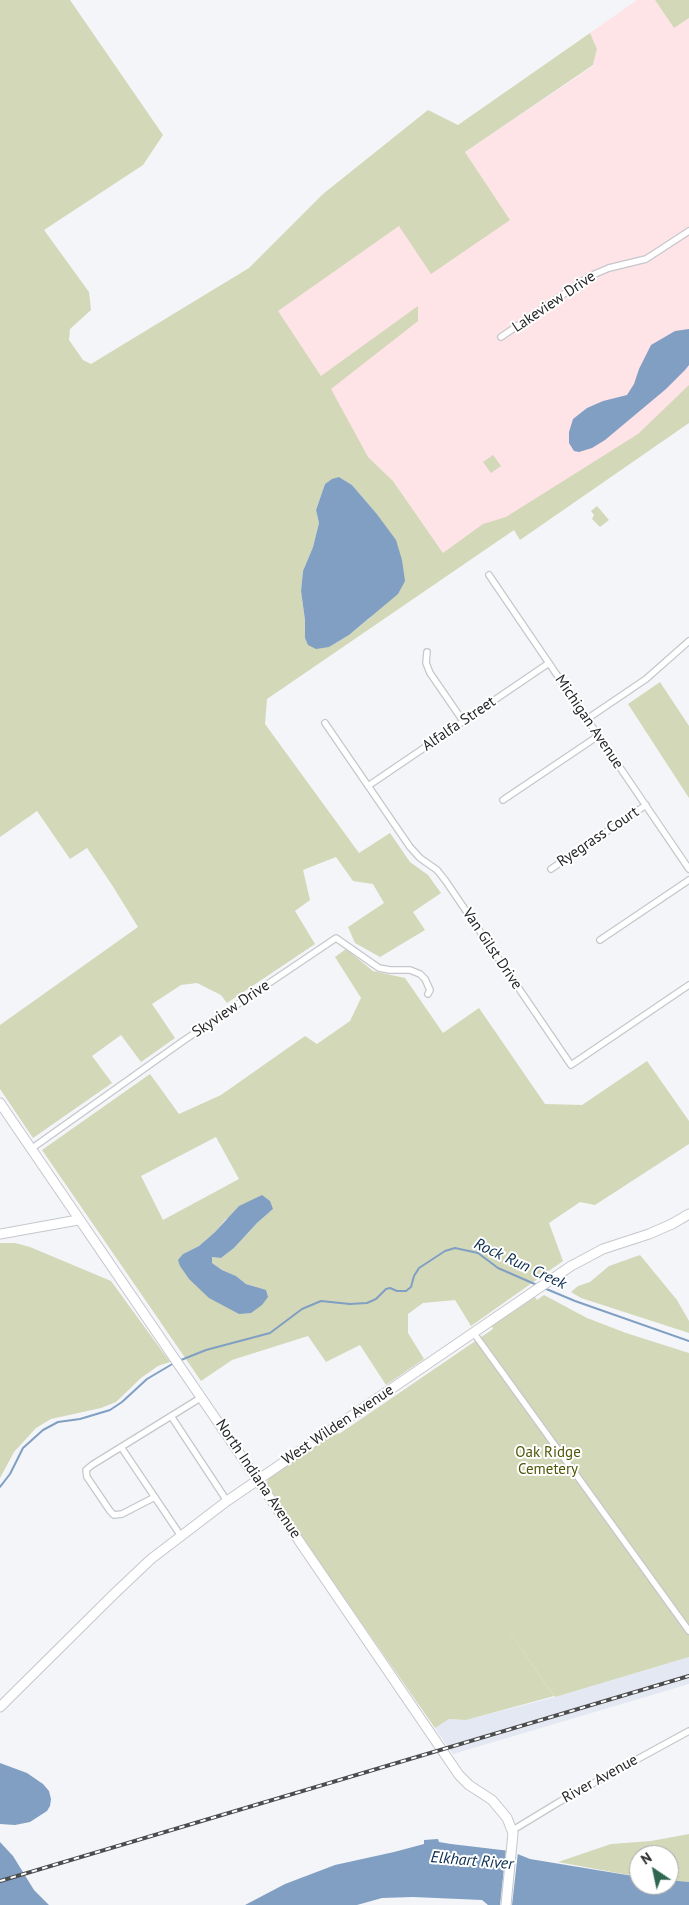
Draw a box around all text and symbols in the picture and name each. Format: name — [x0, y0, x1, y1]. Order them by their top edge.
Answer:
street label: Lakeview Drive — [509, 268, 599, 336]
street label: Michigan Avenue — [551, 672, 627, 772]
street label: Alfalfa Street — [419, 693, 499, 755]
street label: Ryegrass Court — [554, 803, 642, 871]
street label: Van Gilst Drive — [458, 905, 526, 993]
street label: Skyview Drive — [189, 977, 273, 1041]
water label: Rock Run Creek — [471, 1234, 569, 1294]
street label: West Wilden Avenue — [279, 1381, 397, 1469]
street label: North Indiana Avenue — [212, 1416, 304, 1542]
park label: Oak Ridge Cemetery — [515, 1444, 581, 1479]
street label: River Avenue — [559, 1751, 641, 1807]
north arrow — [629, 1845, 679, 1895]
water label: Elkhart River — [430, 1848, 514, 1874]
text: N — [637, 1848, 655, 1868]

